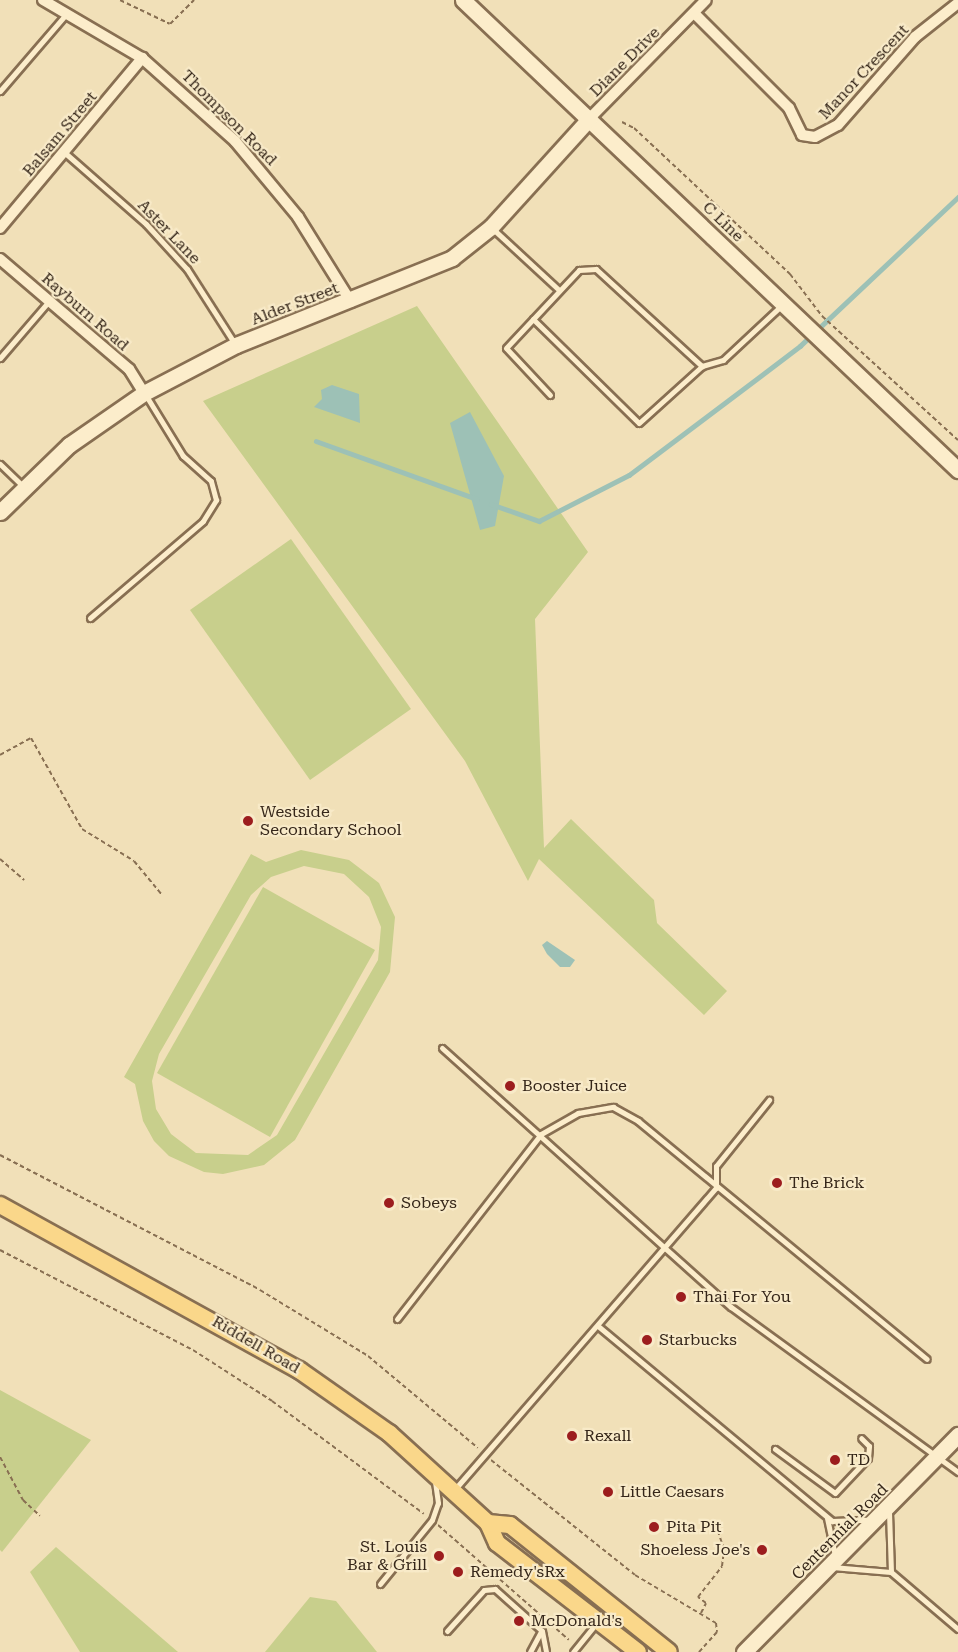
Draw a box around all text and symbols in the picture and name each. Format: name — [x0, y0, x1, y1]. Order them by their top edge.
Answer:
street label: Manor Crescent — [815, 21, 913, 123]
street label: Diane Drive — [586, 23, 664, 101]
street label: Thompson Road — [177, 66, 281, 170]
street label: Balsam Street — [19, 88, 101, 180]
street label: Aster Lane — [134, 196, 204, 268]
street label: C Line — [698, 198, 748, 246]
street label: Rayburn Road — [37, 269, 133, 355]
street label: Alder Street — [249, 279, 341, 329]
place label: Westside Secondary School — [260, 802, 402, 840]
marker: Westside Secondary School — [241, 814, 255, 828]
place label: Booster Juice — [522, 1076, 627, 1096]
marker: Booster Juice — [503, 1079, 517, 1093]
place label: The Brick — [789, 1173, 864, 1193]
marker: The Brick — [770, 1176, 784, 1190]
place label: Sobeys — [401, 1193, 457, 1213]
marker: Sobeys — [382, 1196, 396, 1210]
place label: Thai For You — [693, 1287, 791, 1307]
marker: Thai For You — [674, 1290, 688, 1304]
street label: Riddell Road — [209, 1312, 303, 1378]
place label: Starbucks — [659, 1330, 737, 1350]
marker: Starbucks — [640, 1333, 654, 1347]
place label: Rexall — [584, 1426, 631, 1446]
marker: Rexall — [565, 1429, 579, 1443]
place label: TD — [847, 1450, 870, 1470]
marker: TD — [828, 1453, 842, 1467]
street label: Centennial Road — [788, 1480, 892, 1584]
place label: Little Caesars — [620, 1482, 724, 1502]
marker: Little Caesars — [601, 1485, 615, 1499]
place label: Pita Pit — [666, 1517, 721, 1537]
marker: Pita Pit — [647, 1520, 661, 1534]
place label: St. Louis Bar & Grill — [347, 1537, 427, 1575]
place label: Shoeless Joe's — [640, 1540, 750, 1560]
marker: Shoeless Joe's — [755, 1543, 769, 1557]
marker: St. Louis Bar & Grill — [432, 1549, 446, 1563]
place label: Remedy'sRx — [470, 1562, 565, 1582]
marker: Remedy'sRx — [451, 1565, 465, 1579]
place label: McDonald's — [531, 1611, 622, 1631]
marker: McDonald's — [512, 1614, 526, 1628]

